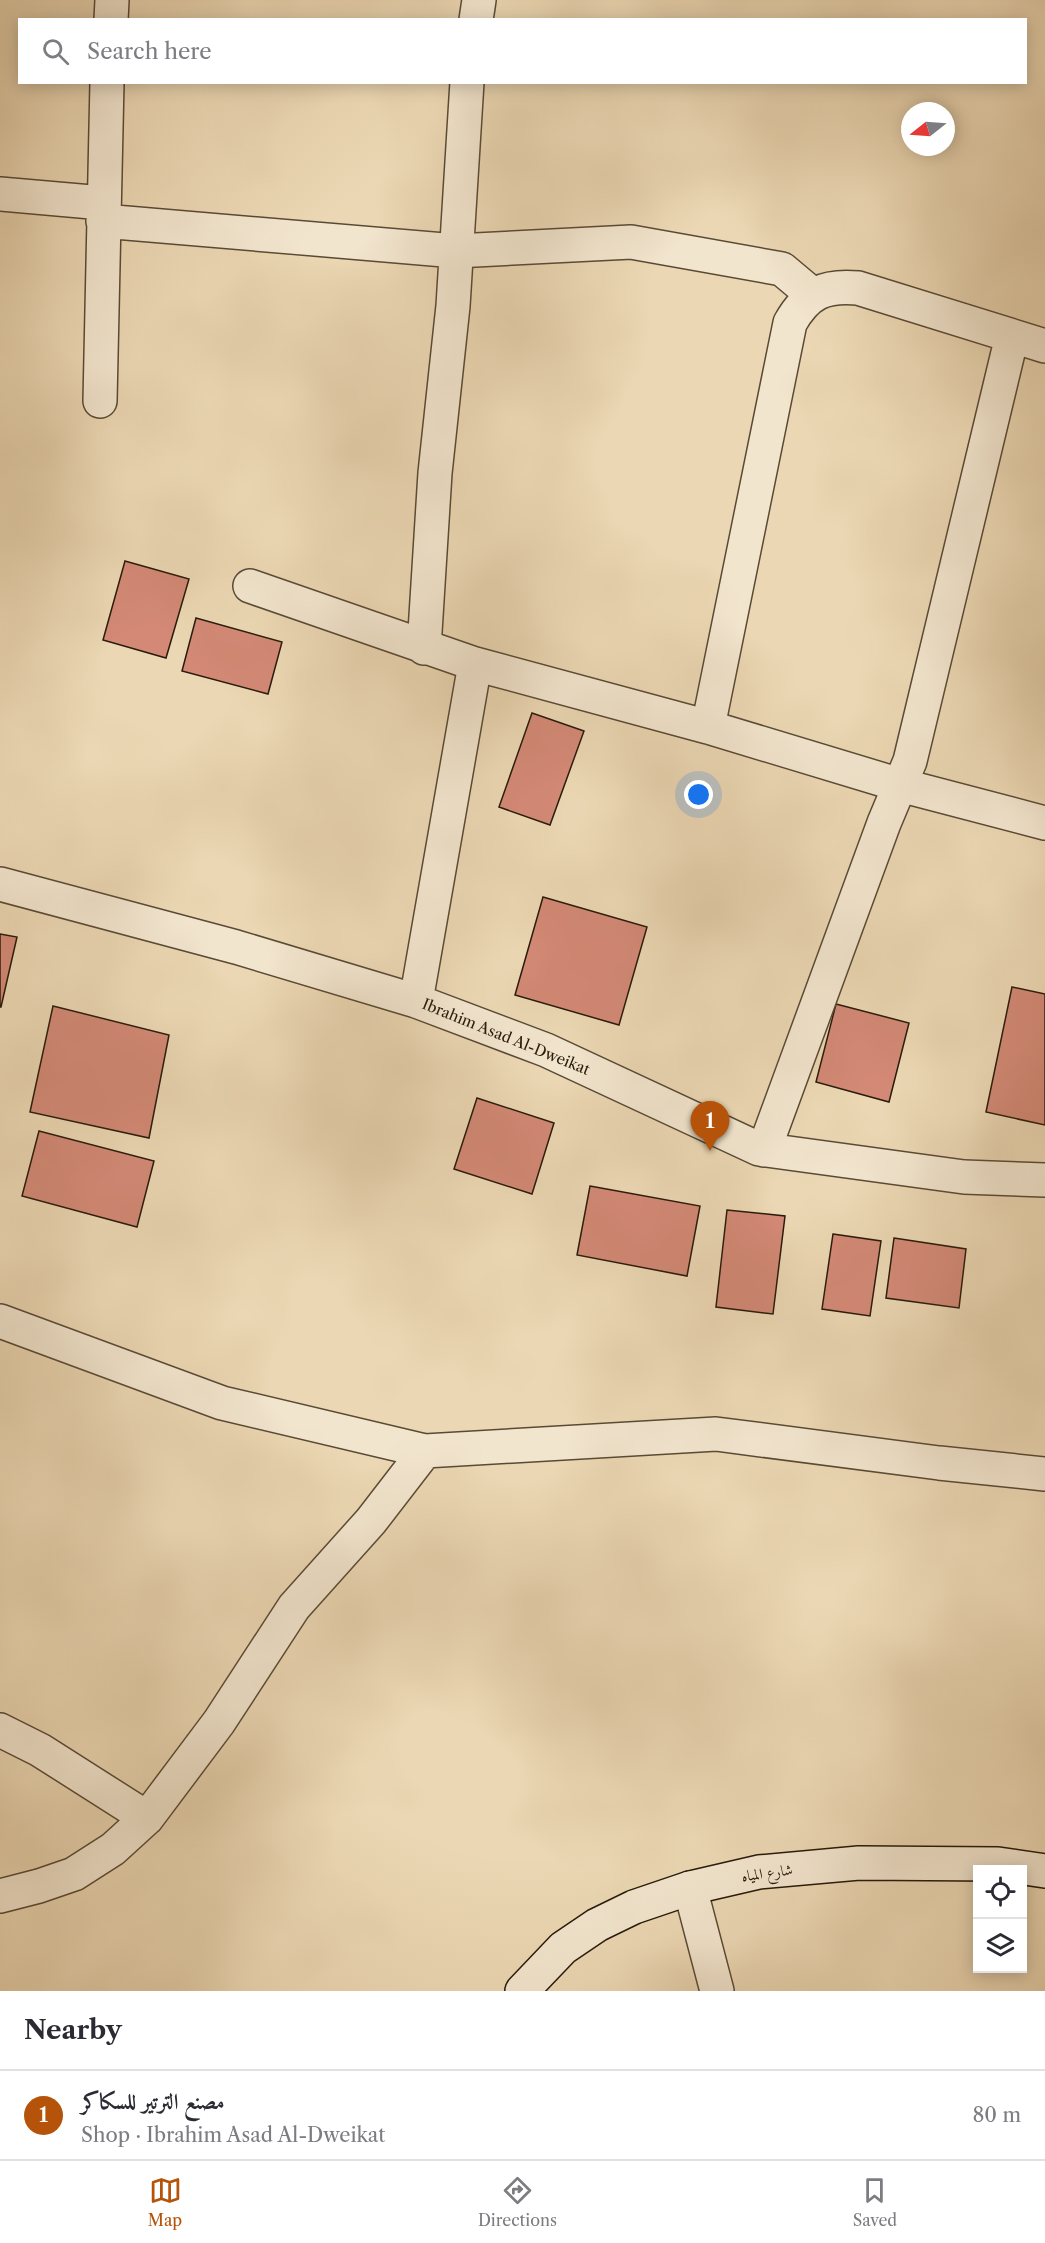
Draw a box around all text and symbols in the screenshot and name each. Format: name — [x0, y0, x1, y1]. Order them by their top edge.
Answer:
search box — [18, 18, 1027, 84]
icon: search — [39, 35, 72, 68]
text: Search here — [87, 38, 212, 65]
north arrow — [901, 102, 955, 156]
your location — [684, 780, 713, 809]
street label: Ibrahim Asad Al-Dweikat — [420, 994, 593, 1079]
pin: 1 — [690, 1102, 730, 1151]
street label: شارع المياه — [740, 1860, 794, 1889]
map controls — [973, 1865, 1027, 1973]
button: locate — [973, 1865, 1027, 1919]
button: layers — [973, 1919, 1027, 1973]
text: Nearby — [24, 2014, 122, 2046]
text: مصنع الترتير للسكاكر — [81, 2088, 225, 2115]
text: 1 — [39, 2103, 48, 2127]
text: 80 m — [973, 2103, 1021, 2127]
text: Shop · Ibrahim Asad Al-Dweikat — [81, 2123, 385, 2147]
tab: Map — [148, 2174, 182, 2230]
tab: Directions — [478, 2174, 557, 2230]
tab: Saved — [853, 2174, 897, 2230]

